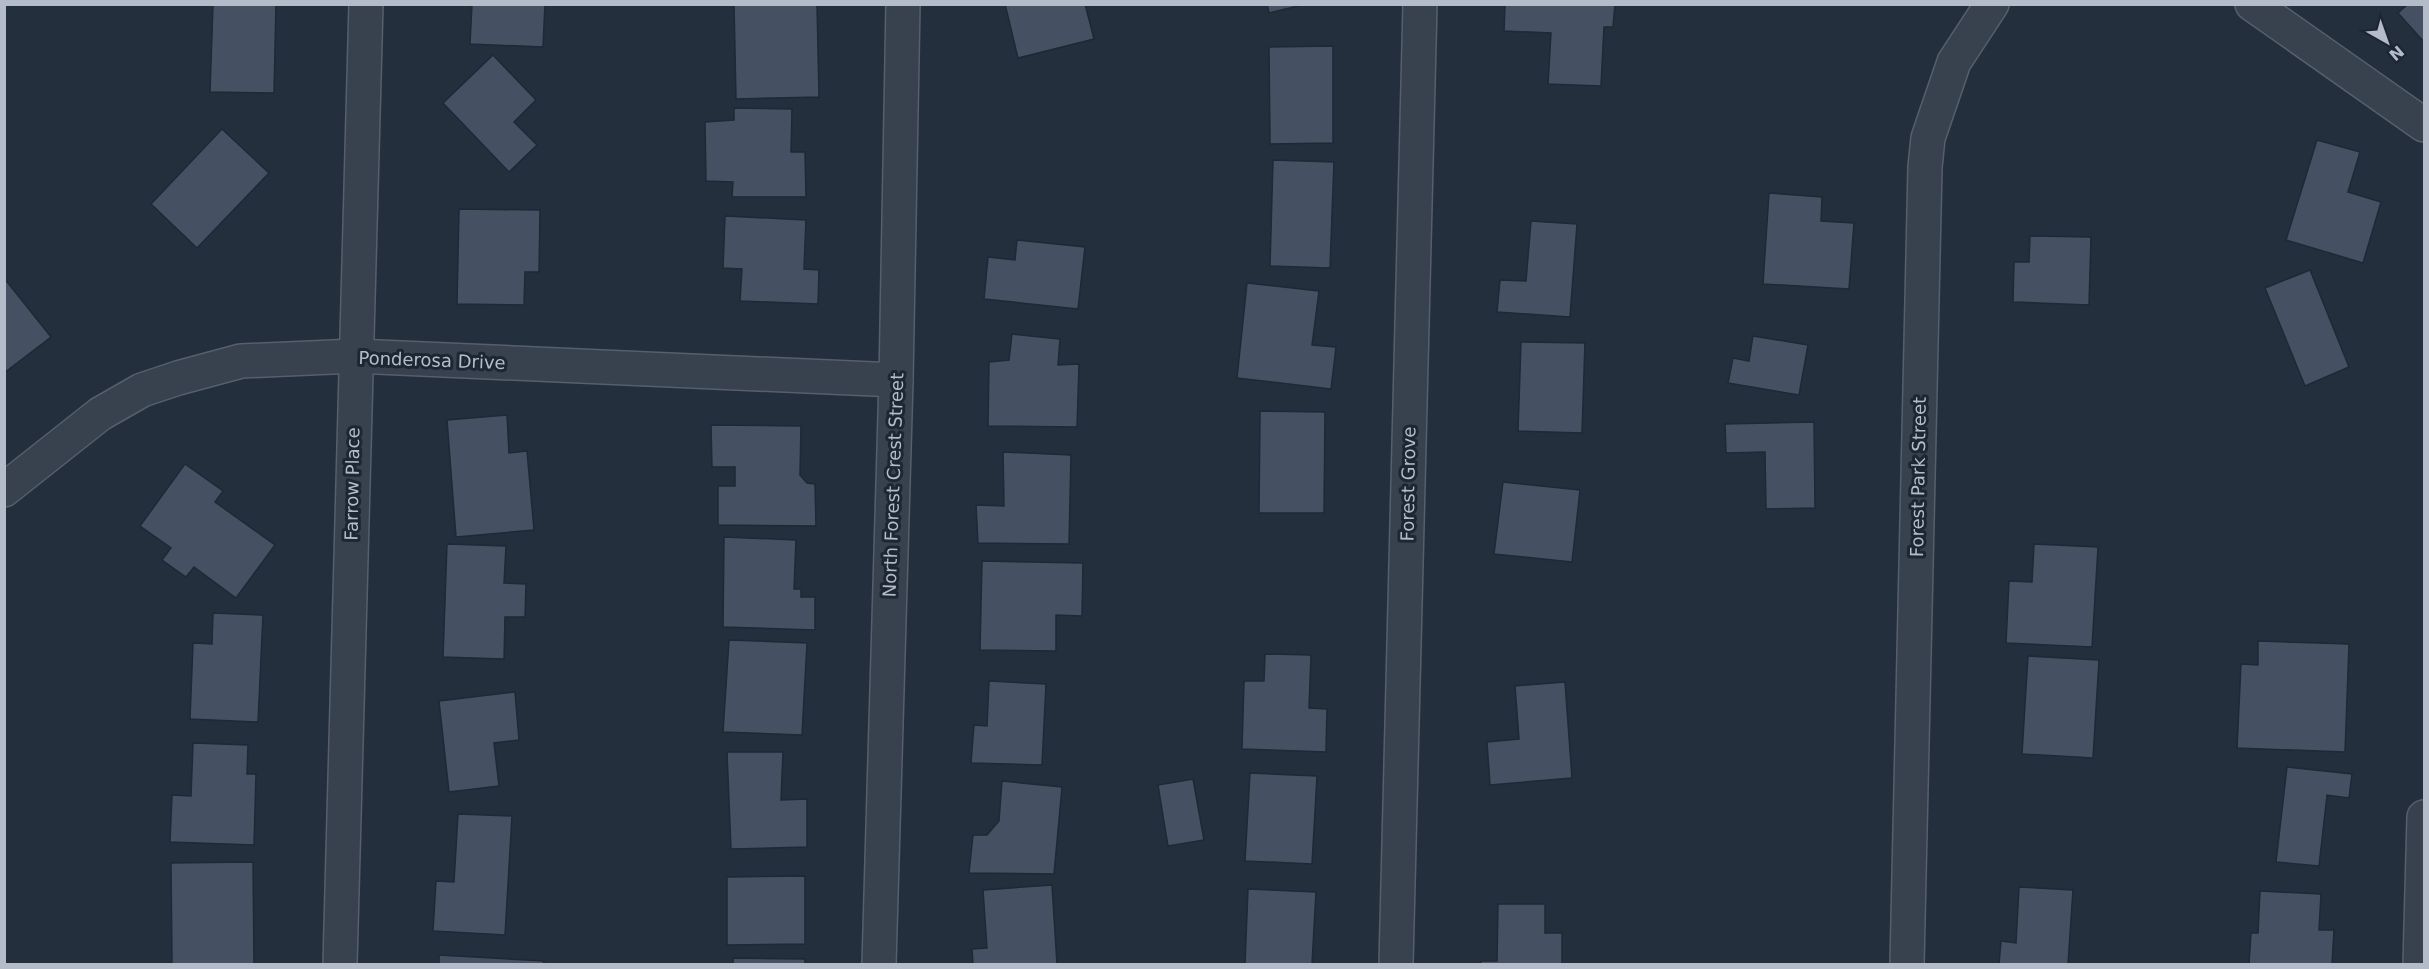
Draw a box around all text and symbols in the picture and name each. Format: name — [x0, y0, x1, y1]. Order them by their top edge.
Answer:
north arrow — [2357, 12, 2417, 72]
text: N — [2385, 42, 2408, 65]
street label: Ponderosa Drive — [358, 347, 506, 373]
street label: North Forest Crest Street — [879, 372, 907, 598]
street label: Forest Park Street — [1906, 397, 1930, 557]
street label: Forest Grove — [1397, 426, 1419, 542]
street label: Farrow Place — [341, 427, 363, 541]

